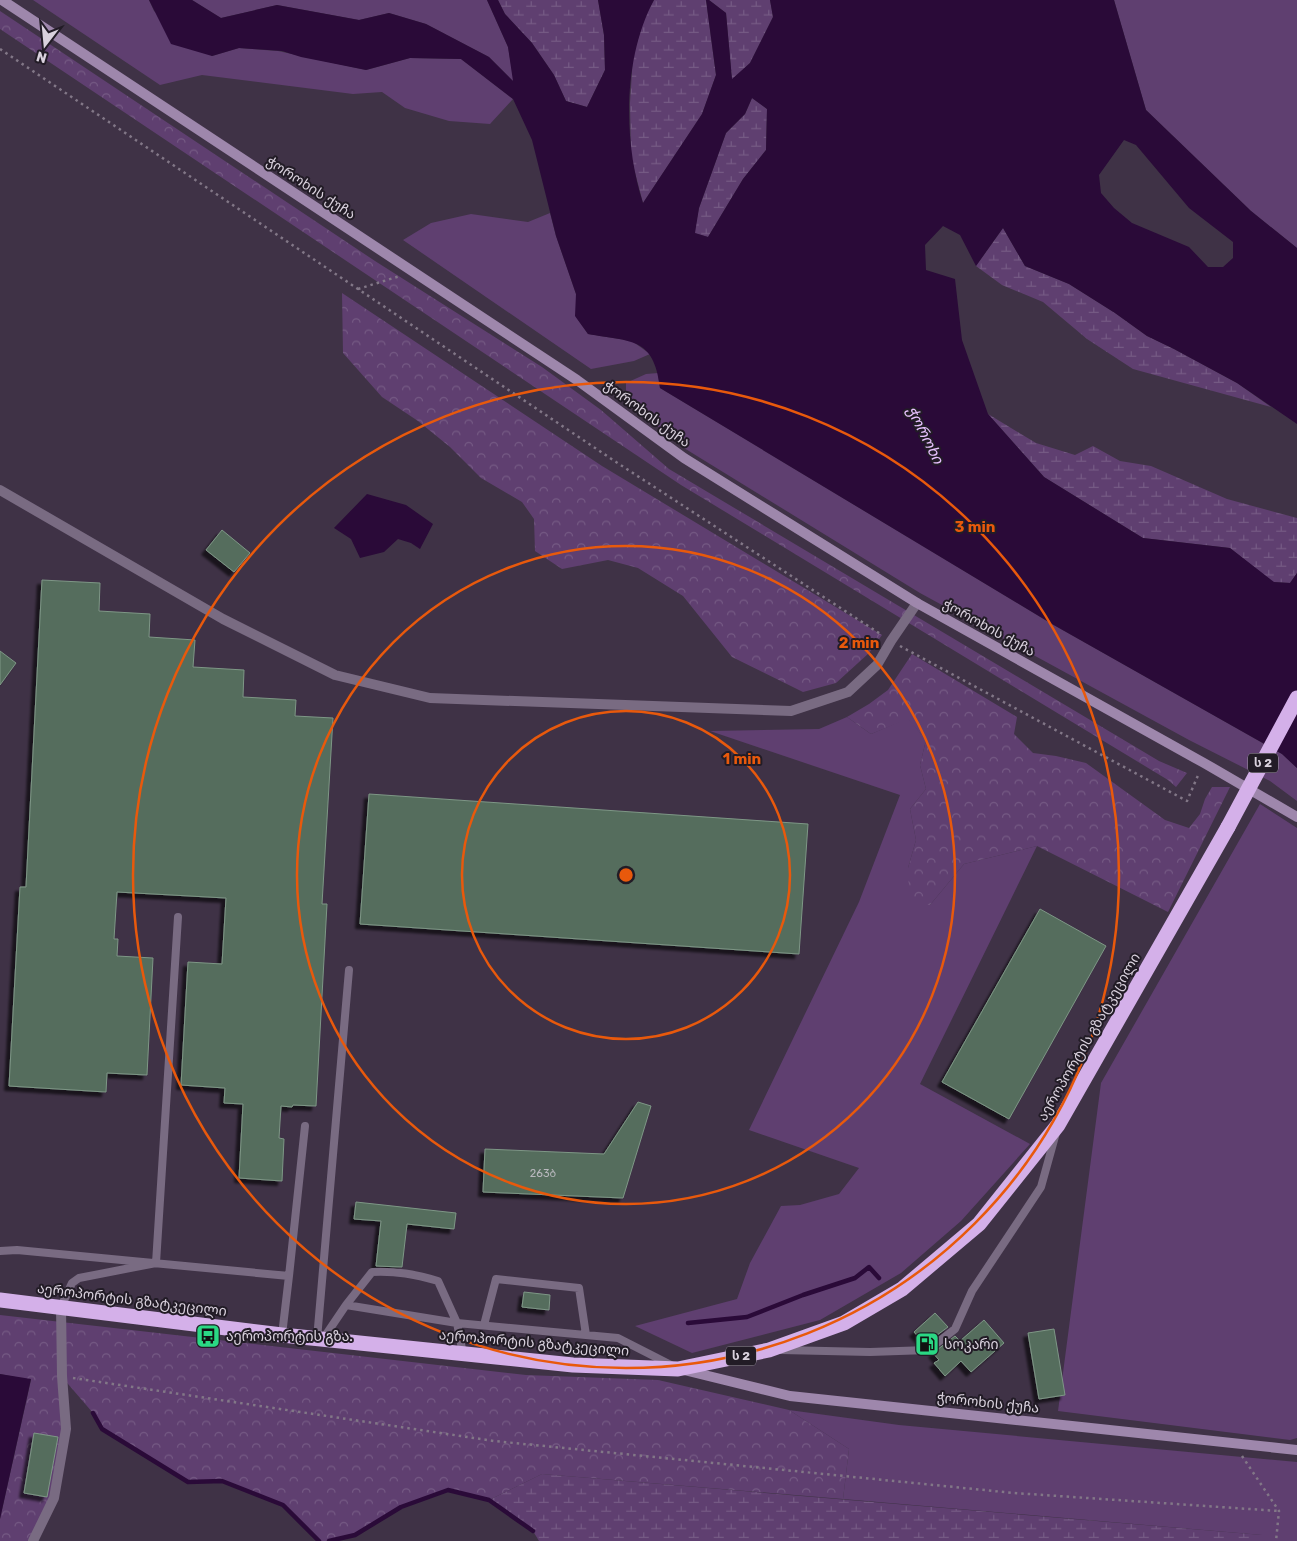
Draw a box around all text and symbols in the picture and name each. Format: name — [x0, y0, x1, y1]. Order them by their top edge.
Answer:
north arrow — [20, 20, 70, 70]
text: N — [34, 47, 49, 67]
street label: ჭოროხის ქუჩა — [263, 153, 359, 223]
street label: ჭოროხის ქუჩა — [600, 377, 694, 451]
water label: ჭოროხი — [903, 403, 948, 468]
text: 3 min — [955, 518, 995, 536]
street label: ჭოროხის ქუჩა — [940, 596, 1038, 660]
text: 2 min — [839, 634, 879, 652]
text: 1 min — [723, 750, 761, 768]
road number: ს 2 — [1248, 754, 1278, 772]
centre of rings — [617, 866, 635, 884]
street label: აეროპორტის გზატკეცილი — [1034, 950, 1144, 1124]
house number: 263ბ — [530, 1167, 557, 1180]
street label: აეროპორტის გზატკეცილი — [36, 1280, 228, 1320]
bus stop icon: აეროპორტის გზა. — [195, 1323, 221, 1349]
street label: აეროპორტის გზატკეცილი — [438, 1326, 630, 1360]
place label: აეროპორტის გზა. — [226, 1328, 353, 1345]
fuel station icon: სოკარი — [914, 1331, 940, 1357]
place label: სოკარი — [944, 1336, 999, 1353]
road number: ს 2 — [726, 1346, 756, 1365]
street label: ჭოროხის ქუჩა — [936, 1389, 1040, 1417]

